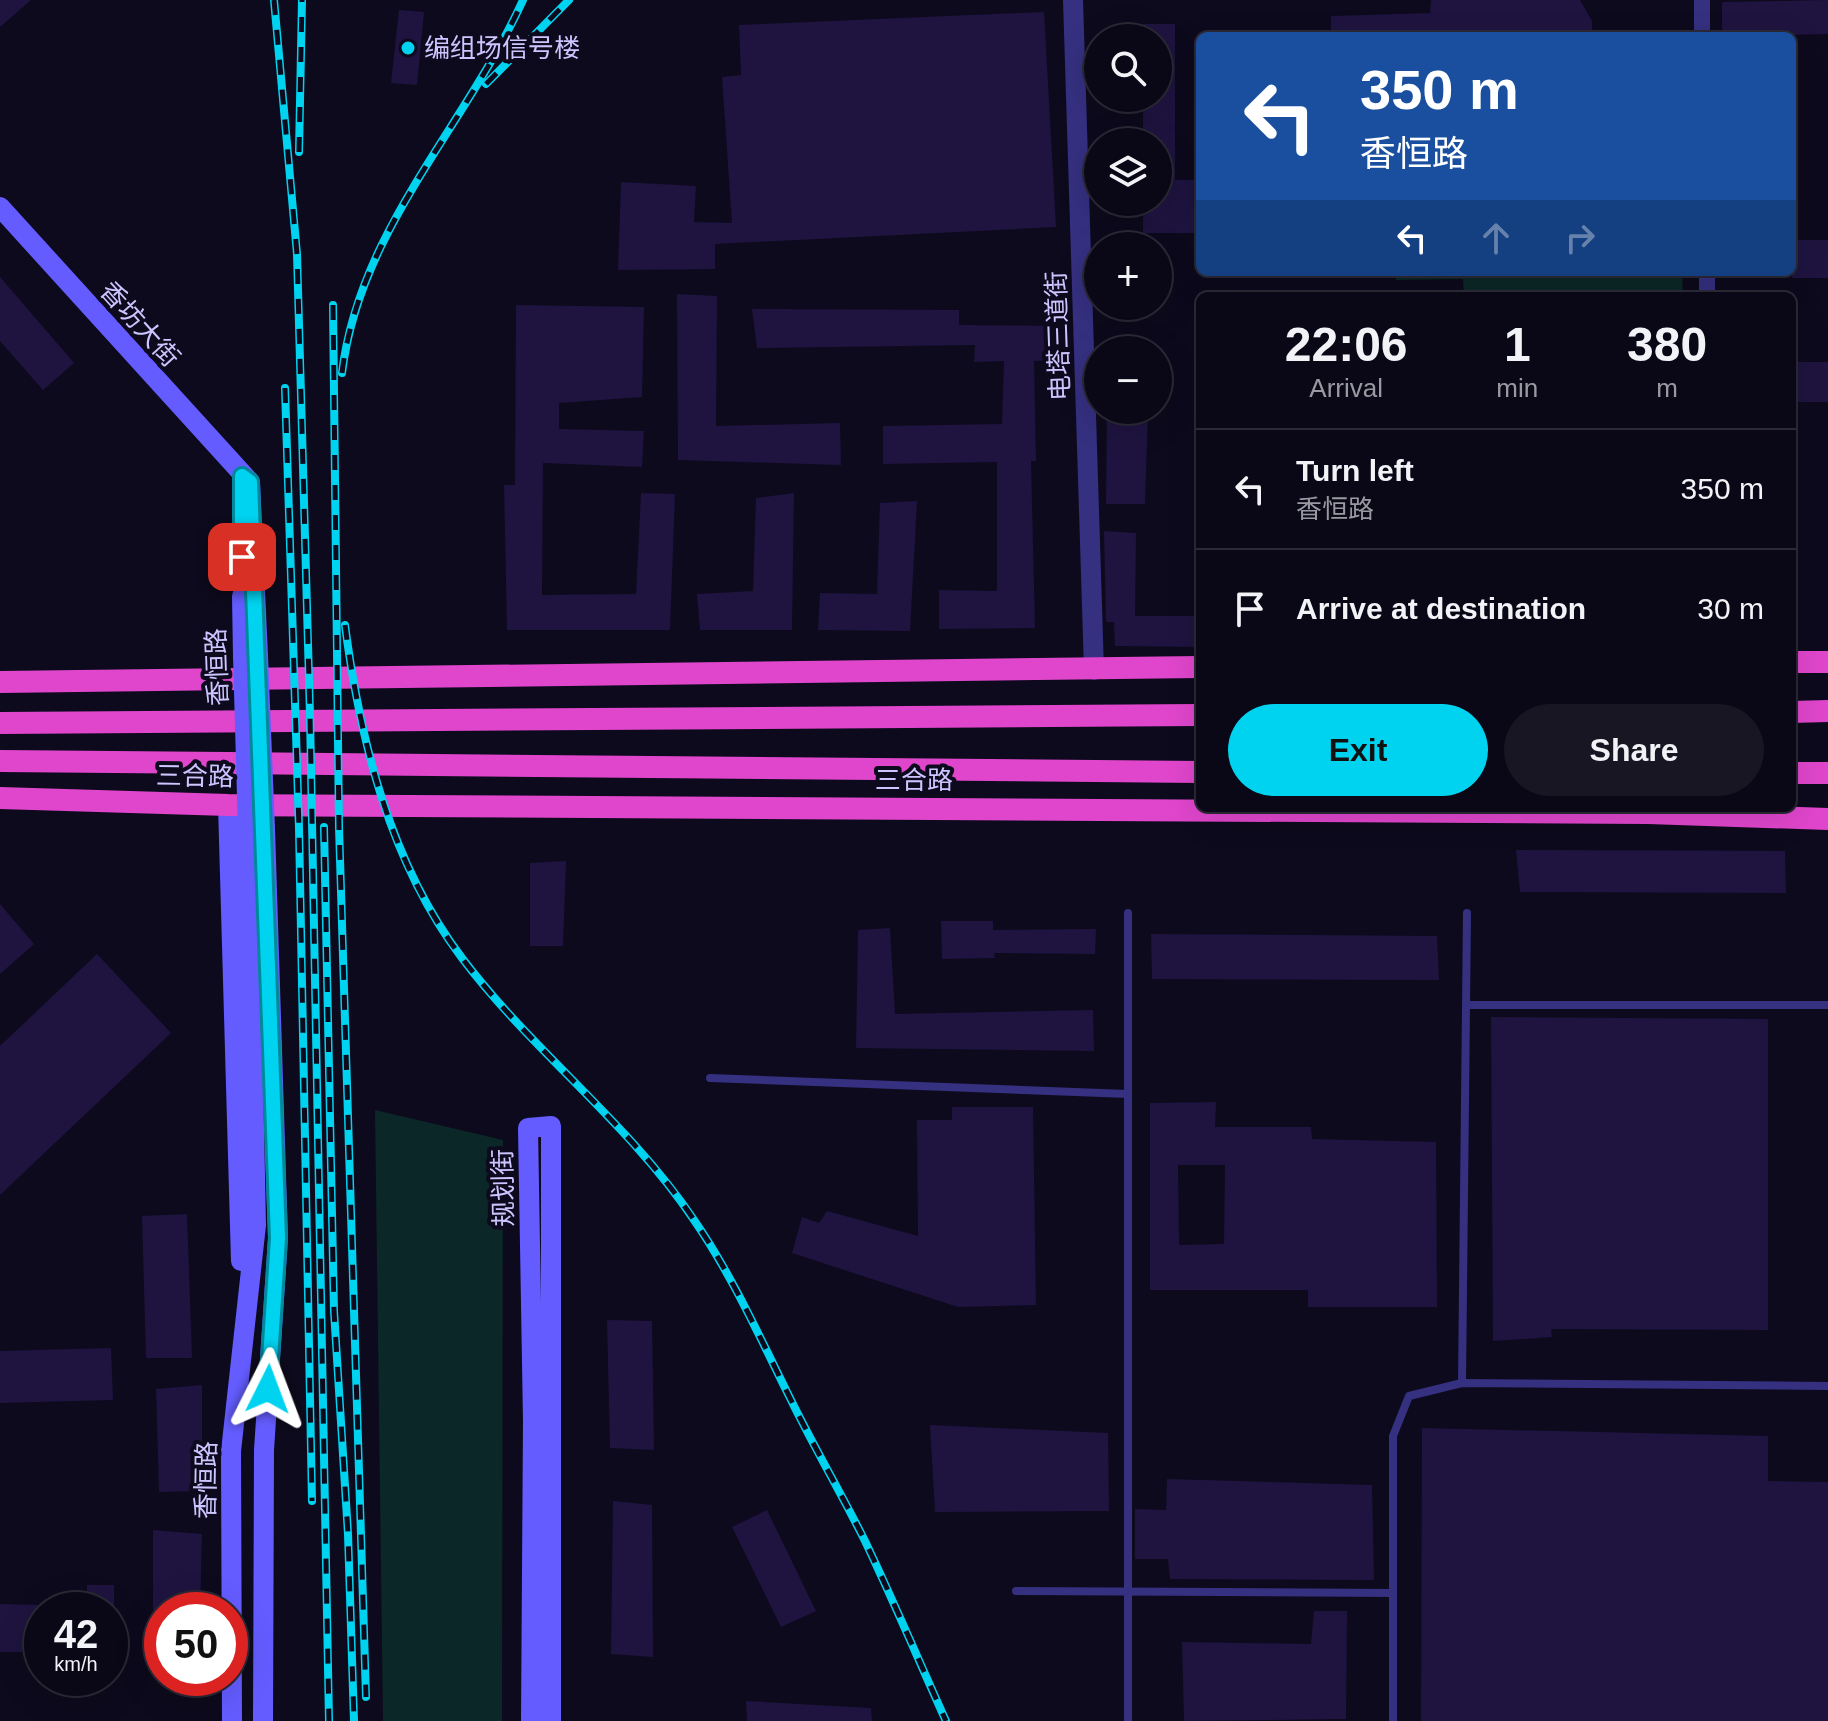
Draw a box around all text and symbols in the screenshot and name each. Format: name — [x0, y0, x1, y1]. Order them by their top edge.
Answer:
map controls — [1084, 24, 1172, 424]
button: search — [1084, 24, 1172, 112]
place label: 编组场信号楼 — [424, 33, 580, 63]
marker: 编组场信号楼 — [399, 39, 417, 57]
text: 350 m — [1360, 58, 1519, 121]
icon: left — [1228, 64, 1332, 168]
button: layers — [1084, 128, 1172, 216]
text: 香恒路 — [1360, 133, 1468, 174]
icon: left — [1390, 216, 1434, 260]
icon: ahead — [1474, 216, 1518, 260]
icon: right — [1558, 216, 1602, 260]
button: + — [1084, 232, 1172, 320]
street label: 电塔三道街 — [1041, 271, 1075, 401]
street label: 香坊大街 — [94, 275, 186, 373]
text: 22:06 — [1285, 318, 1408, 371]
text: 1 — [1504, 318, 1531, 371]
text: 380 — [1627, 318, 1707, 371]
button: − — [1084, 336, 1172, 424]
text: Arrival — [1309, 373, 1383, 403]
text: min — [1496, 373, 1538, 403]
text: m — [1656, 373, 1678, 403]
text: Turn left — [1296, 454, 1414, 487]
icon: left — [1228, 467, 1272, 511]
text: 350 m — [1681, 472, 1764, 505]
text: 香恒路 — [1296, 494, 1374, 524]
pin — [208, 523, 276, 591]
icon: arrive — [220, 535, 264, 579]
icon: arrive — [1228, 587, 1272, 631]
text: Arrive at destination — [1296, 592, 1586, 625]
text: 30 m — [1697, 592, 1764, 625]
street label: 香恒路 — [201, 627, 233, 707]
button: Exit — [1228, 704, 1488, 796]
button: Share — [1504, 704, 1764, 796]
street label: 三合路 — [156, 760, 234, 792]
street label: 三合路 — [875, 765, 953, 795]
street label: 规划街 — [487, 1149, 519, 1227]
position arrow — [226, 1347, 310, 1431]
street label: 香恒路 — [190, 1441, 222, 1519]
speed limit sign: 50 — [144, 1592, 248, 1696]
text: 42 — [54, 1612, 98, 1656]
text: km/h — [54, 1653, 98, 1675]

